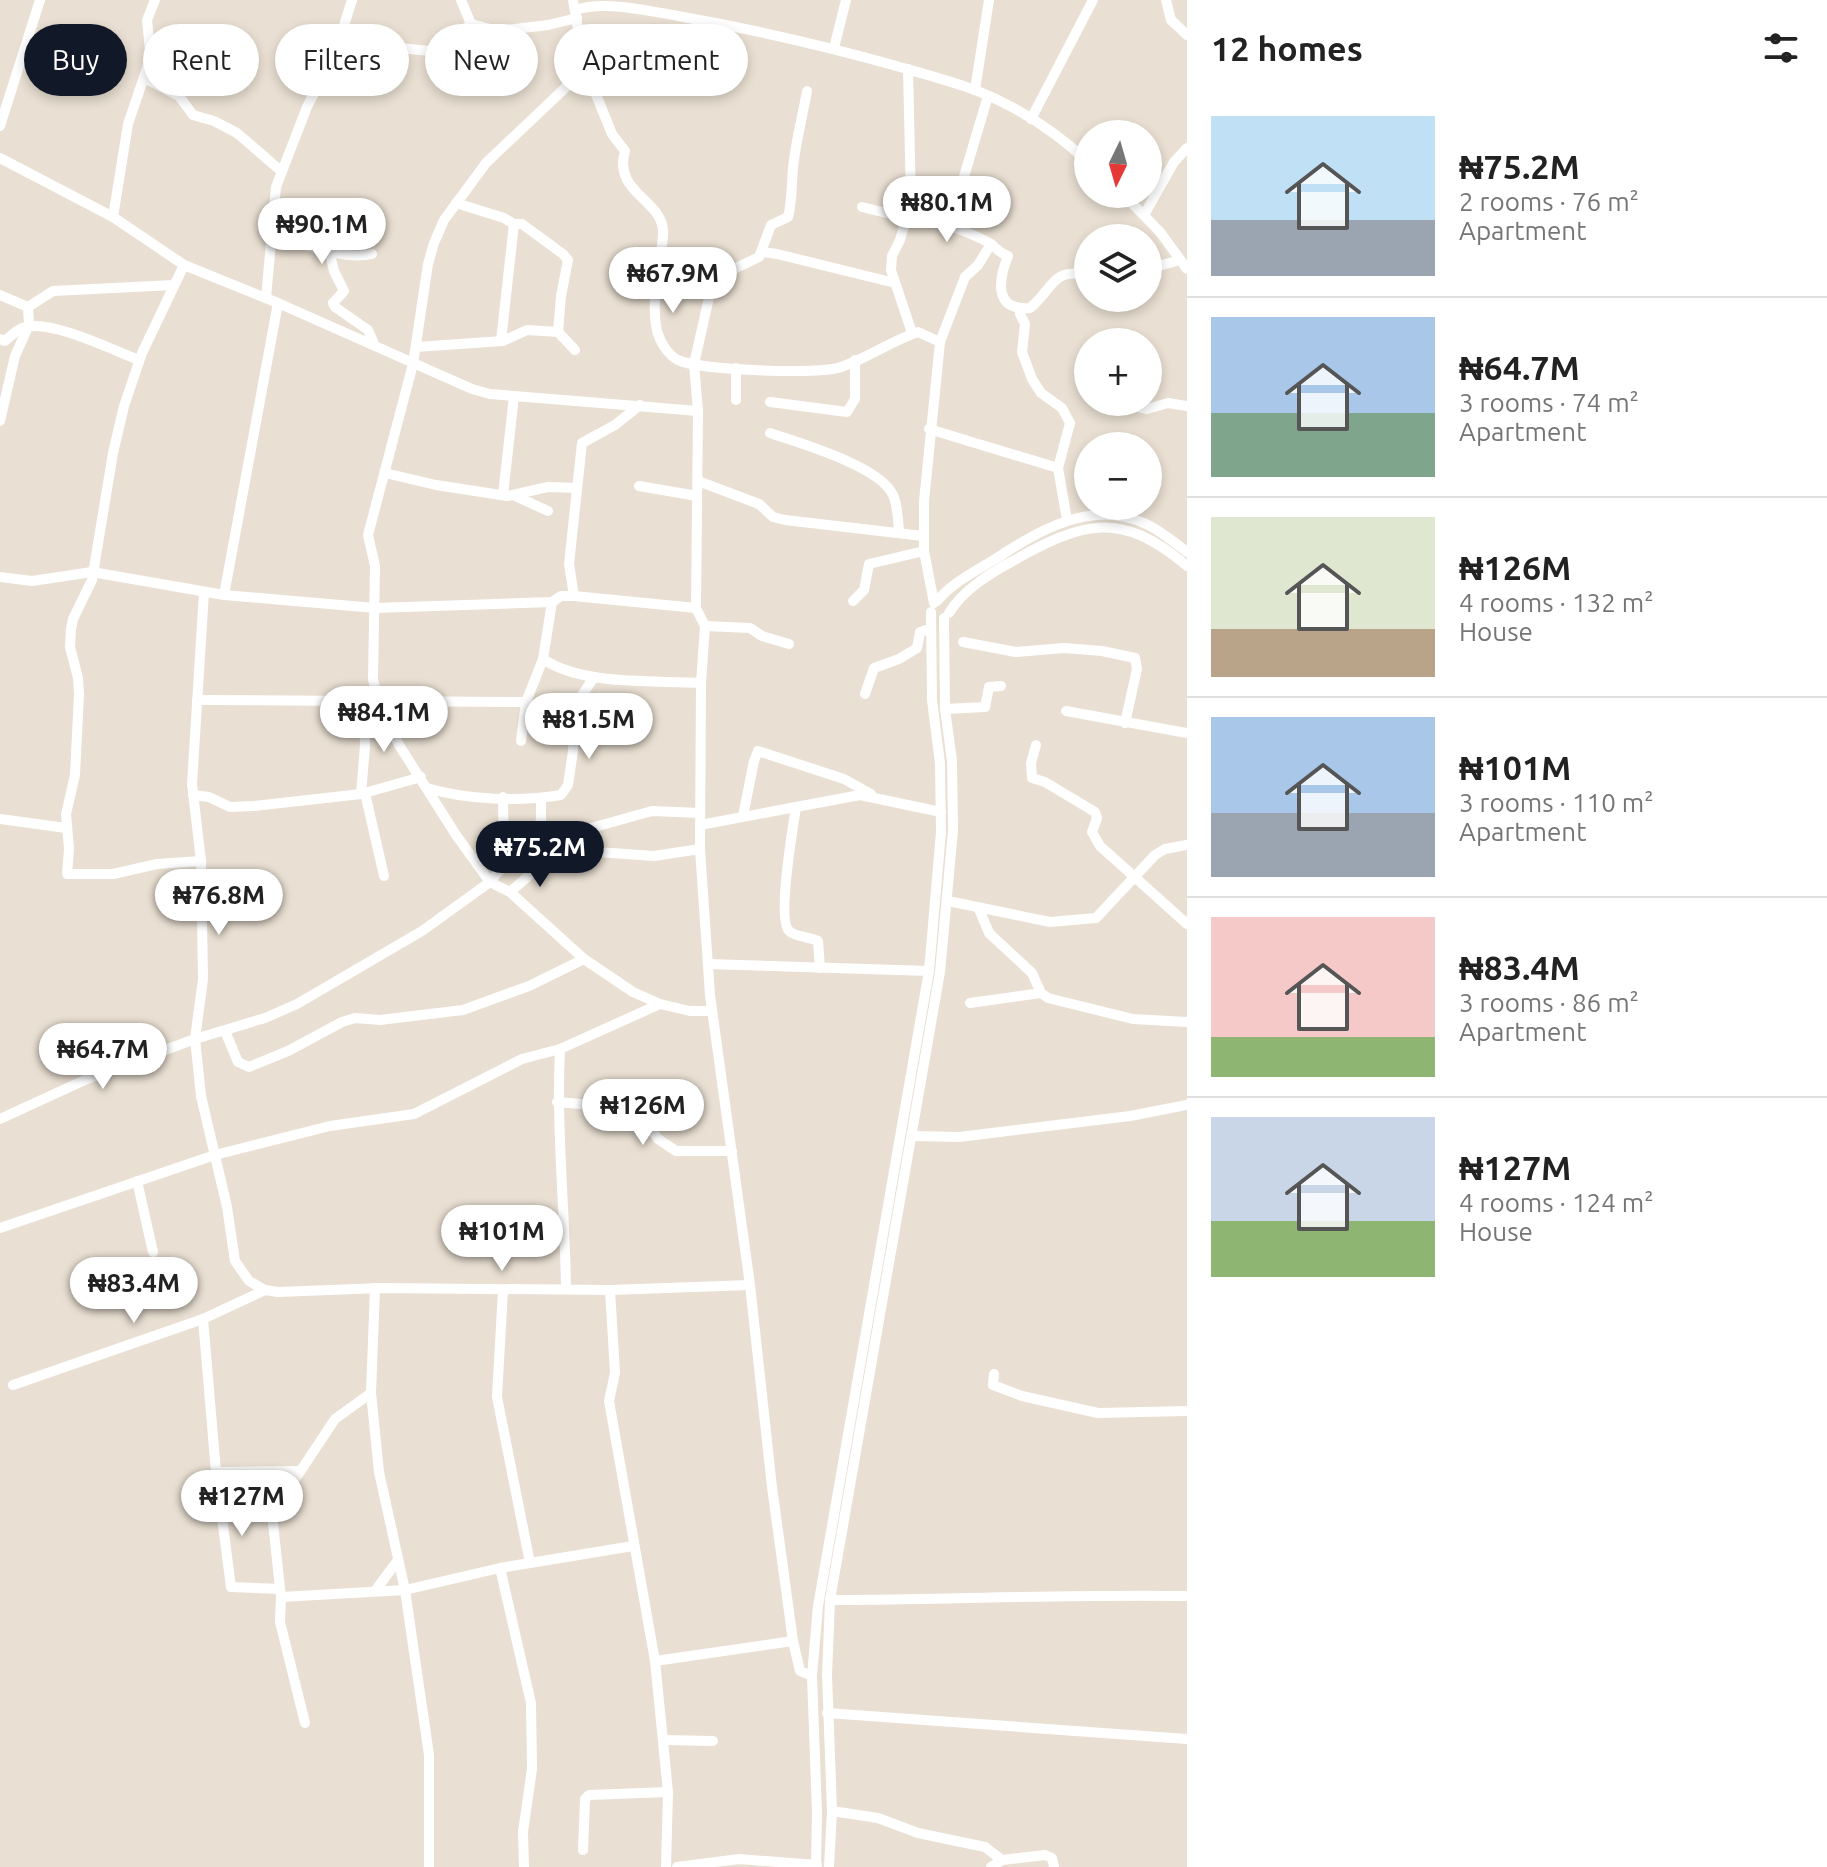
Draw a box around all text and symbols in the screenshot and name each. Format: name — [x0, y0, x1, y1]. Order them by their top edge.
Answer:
chip: Buy — [24, 24, 127, 96]
chip: Rent — [143, 24, 259, 96]
chip: Filters — [275, 24, 409, 96]
chip: New — [425, 24, 538, 96]
chip: Apartment — [554, 24, 748, 96]
icon: filters — [1759, 26, 1803, 70]
text: 12 homes — [1211, 29, 1363, 67]
north arrow — [1074, 120, 1162, 208]
map controls — [1074, 120, 1162, 520]
text: ₦75.2M — [1459, 147, 1580, 185]
icon: home — [1275, 148, 1371, 244]
pin: ₦80.1M — [882, 176, 1012, 244]
text: ₦80.1M — [901, 187, 993, 216]
text: 2 rooms · 76 m² — [1459, 187, 1639, 216]
pin: ₦90.1M — [257, 198, 387, 266]
text: ₦90.1M — [276, 209, 368, 238]
text: Apartment — [1459, 216, 1586, 245]
button: layers — [1074, 224, 1162, 312]
pin: ₦67.9M — [608, 247, 738, 315]
text: ₦67.9M — [627, 258, 719, 287]
button: + — [1074, 328, 1162, 416]
text: ₦64.7M — [1459, 348, 1580, 386]
icon: home — [1275, 349, 1371, 445]
text: 3 rooms · 74 m² — [1459, 388, 1639, 417]
text: Apartment — [1459, 417, 1586, 446]
button: − — [1074, 432, 1162, 520]
text: ₦126M — [1459, 548, 1571, 586]
icon: home — [1275, 549, 1371, 645]
text: 4 rooms · 132 m² — [1459, 588, 1654, 617]
text: House — [1459, 617, 1533, 646]
pin: ₦84.1M — [319, 686, 449, 754]
pin: ₦81.5M — [524, 693, 654, 761]
text: ₦84.1M — [338, 697, 430, 726]
text: ₦81.5M — [543, 704, 635, 733]
text: ₦101M — [1459, 748, 1571, 786]
icon: home — [1275, 749, 1371, 845]
text: 3 rooms · 110 m² — [1459, 788, 1654, 817]
text: Apartment — [1459, 817, 1586, 846]
pin: ₦75.2M — [475, 821, 605, 889]
text: ₦75.2M — [494, 832, 586, 861]
pin: ₦76.8M — [154, 869, 284, 937]
text: ₦76.8M — [173, 880, 265, 909]
text: ₦83.4M — [1459, 948, 1580, 986]
icon: home — [1275, 949, 1371, 1045]
text: 3 rooms · 86 m² — [1459, 988, 1639, 1017]
text: Apartment — [1459, 1017, 1586, 1046]
pin: ₦64.7M — [38, 1023, 168, 1091]
text: ₦64.7M — [57, 1034, 149, 1063]
pin: ₦126M — [587, 1079, 699, 1147]
text: ₦126M — [600, 1090, 686, 1119]
text: ₦127M — [1459, 1148, 1571, 1186]
icon: home — [1275, 1149, 1371, 1245]
text: 4 rooms · 124 m² — [1459, 1188, 1654, 1217]
pin: ₦101M — [446, 1205, 558, 1273]
text: ₦101M — [459, 1216, 545, 1245]
text: House — [1459, 1217, 1533, 1246]
pin: ₦83.4M — [69, 1257, 199, 1325]
text: ₦83.4M — [88, 1268, 180, 1297]
pin: ₦127M — [186, 1470, 298, 1538]
text: ₦127M — [199, 1481, 285, 1510]

